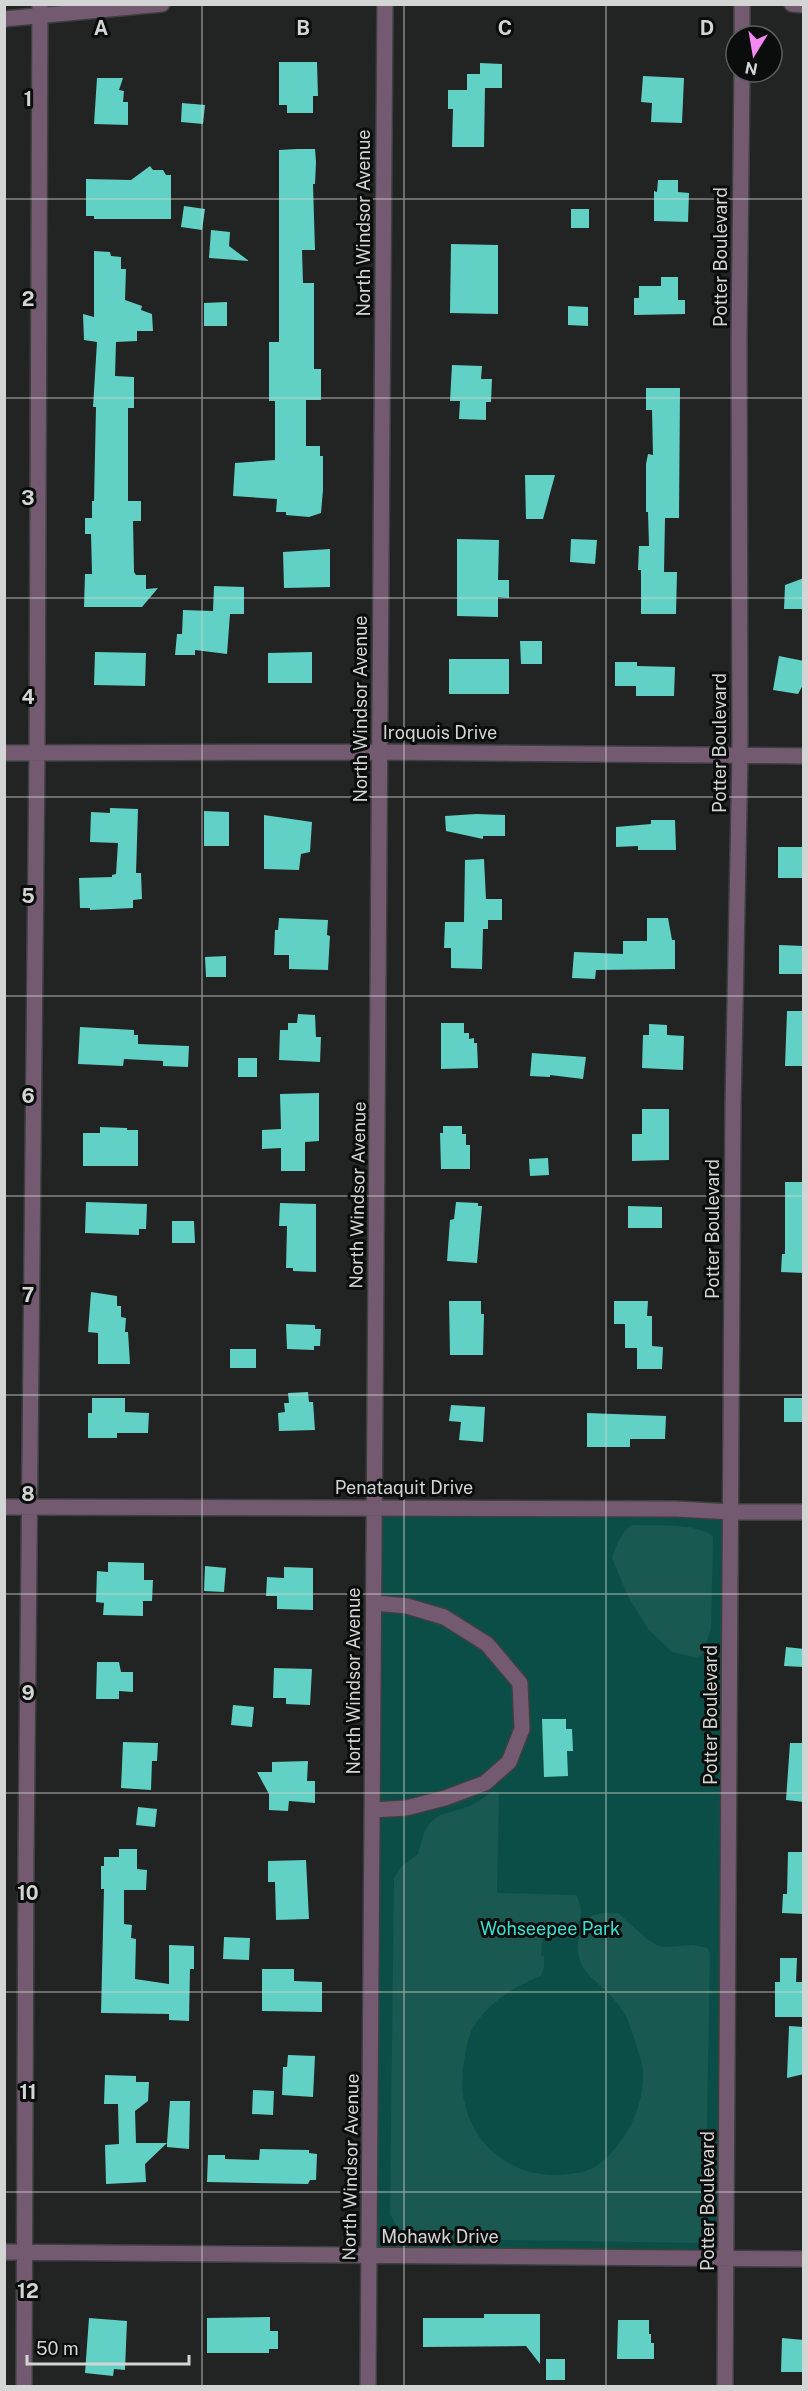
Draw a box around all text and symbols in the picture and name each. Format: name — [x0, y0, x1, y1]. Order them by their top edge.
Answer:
text: A — [94, 16, 108, 40]
text: B — [296, 16, 310, 40]
text: C — [498, 16, 512, 40]
text: D — [700, 16, 714, 40]
north arrow — [724, 24, 784, 84]
text: N — [743, 58, 759, 79]
text: 1 — [24, 87, 32, 111]
street label: North Windsor Avenue — [353, 129, 374, 317]
street label: Potter Boulevard — [710, 187, 731, 327]
text: 2 — [22, 287, 34, 311]
text: 3 — [21, 486, 35, 510]
street label: North Windsor Avenue — [350, 615, 371, 803]
street label: Potter Boulevard — [709, 673, 730, 813]
text: 4 — [21, 685, 35, 709]
street label: Iroquois Drive — [383, 722, 497, 743]
text: 5 — [21, 884, 35, 908]
text: 6 — [21, 1084, 35, 1108]
street label: North Windsor Avenue — [345, 1101, 370, 1289]
street label: Potter Boulevard — [702, 1159, 723, 1299]
text: 7 — [22, 1283, 34, 1307]
street label: Penataquit Drive — [335, 1477, 473, 1498]
text: 8 — [21, 1482, 35, 1506]
street label: North Windsor Avenue — [343, 1587, 364, 1775]
street label: Potter Boulevard — [700, 1645, 721, 1785]
text: 9 — [21, 1681, 35, 1705]
text: 10 — [17, 1881, 39, 1905]
park label: Wohseepee Park — [480, 1918, 620, 1939]
street label: North Windsor Avenue — [338, 2073, 363, 2261]
text: 11 — [19, 2080, 37, 2104]
street label: Potter Boulevard — [697, 2131, 718, 2271]
street label: Mohawk Drive — [381, 2226, 499, 2247]
text: 12 — [17, 2279, 39, 2303]
scale bar — [27, 2328, 189, 2366]
text: 50 m — [36, 2338, 79, 2359]

